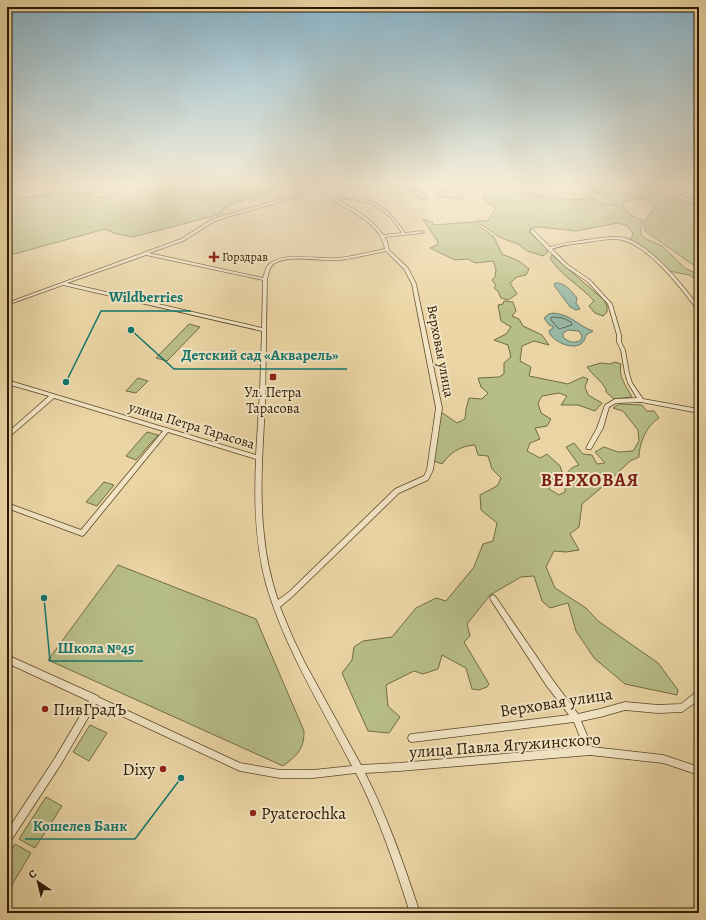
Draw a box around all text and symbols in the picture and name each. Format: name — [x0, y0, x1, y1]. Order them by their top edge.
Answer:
place label: Горздрав — [222, 249, 268, 265]
marker: Горздрав — [209, 252, 219, 262]
callout: Wildberries — [101, 284, 191, 311]
text: Wildberries — [108, 287, 183, 307]
street label: Верховая улица — [422, 303, 459, 399]
callout: Детский сад «Акварель» — [174, 342, 347, 369]
text: Детский сад «Акварель» — [181, 345, 339, 365]
marker: Ул. Петра Тарасова — [268, 372, 278, 382]
place label: Ул. Петра Тарасова — [244, 383, 302, 418]
street label: улица Петра Тарасова — [126, 397, 258, 454]
district label: ВЕРХОВАЯ — [541, 468, 639, 492]
callout: Школа №45 — [50, 634, 143, 661]
text: Школа №45 — [57, 638, 135, 658]
street label: Верховая улица — [498, 682, 614, 723]
place label: ПивГрадЪ — [53, 698, 127, 721]
marker: ПивГрадЪ — [40, 704, 50, 714]
street label: улица Павла Ягужинского — [408, 727, 602, 764]
place label: Dixy — [123, 758, 155, 781]
marker: Dixy — [158, 764, 168, 774]
place label: Pyaterochka — [261, 802, 346, 825]
marker: Pyaterochka — [248, 808, 258, 818]
callout: Кошелев Банк — [25, 812, 135, 839]
text: Кошелев Банк — [33, 816, 127, 836]
north arrow — [18, 862, 58, 902]
text: С — [25, 866, 40, 882]

